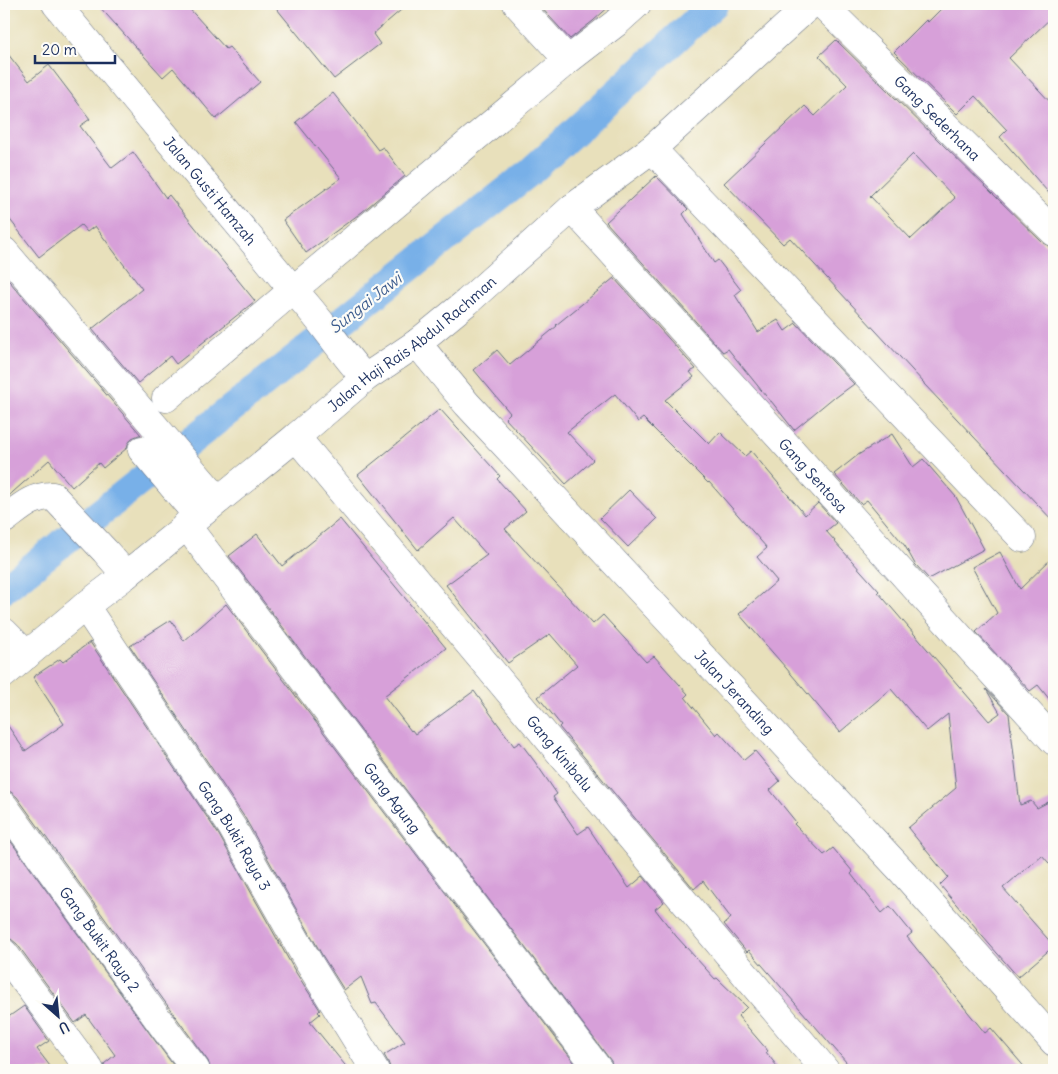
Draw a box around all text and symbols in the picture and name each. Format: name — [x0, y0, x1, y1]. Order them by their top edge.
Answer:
scale bar — [35, 32, 115, 64]
text: 20 m — [42, 40, 77, 59]
street label: Gang Sederhana — [890, 71, 985, 165]
street label: Jalan Gusti Hamzah — [160, 132, 261, 249]
water label: Sungai Jawi — [325, 267, 407, 337]
street label: Jalan Haji Rais Abdul Rachman — [324, 271, 500, 415]
street label: Gang Sentosa — [775, 434, 852, 517]
street label: Jalan Jeranding — [691, 645, 779, 738]
street label: Gang Kinibalu — [523, 711, 598, 795]
street label: Gang Agung — [360, 758, 425, 837]
street label: Gang Bukit Raya 3 — [194, 777, 275, 894]
street label: Gang Bukit Raya 2 — [56, 883, 144, 995]
north arrow — [32, 992, 82, 1042]
text: U — [56, 1017, 72, 1038]

